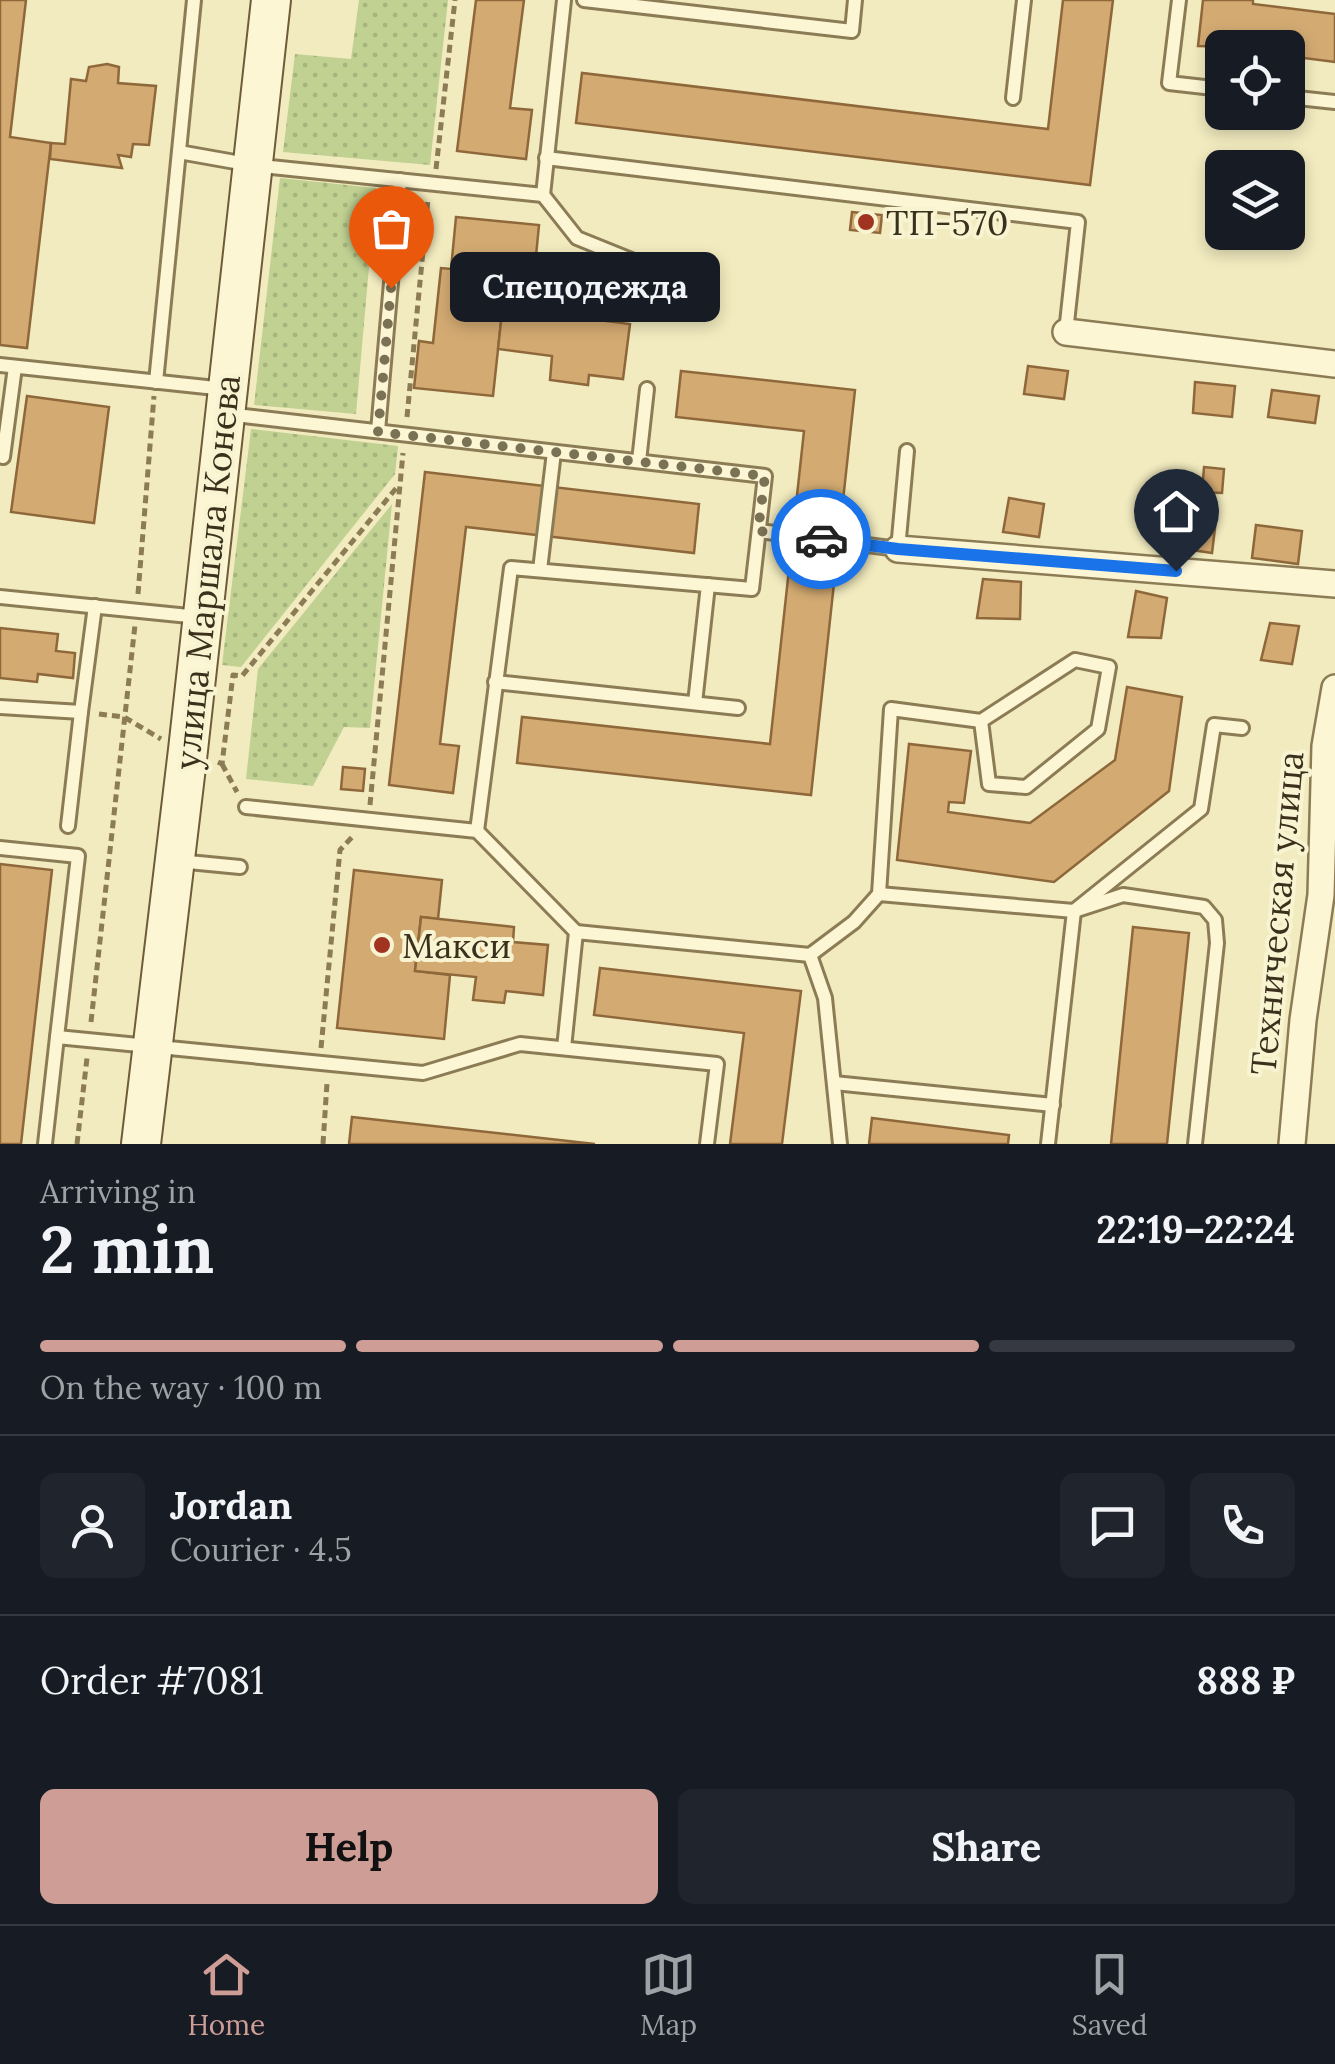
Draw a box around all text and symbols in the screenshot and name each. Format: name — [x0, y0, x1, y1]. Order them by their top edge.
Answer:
map controls — [1205, 30, 1305, 250]
button: locate — [1205, 30, 1305, 130]
button: layers — [1205, 150, 1305, 250]
pin — [349, 186, 434, 289]
place label: ТП-570 — [886, 200, 1009, 245]
icon: bag — [364, 201, 419, 256]
marker: ТП-570 — [855, 211, 877, 233]
callout: Спецодежда — [451, 253, 721, 323]
text: Спецодежда — [482, 266, 688, 307]
street label: улица Маршала Конева — [164, 372, 250, 772]
pin — [1134, 469, 1219, 572]
icon: home — [1149, 484, 1204, 539]
courier — [771, 489, 871, 589]
icon: car — [794, 512, 849, 567]
street label: Техническая улица — [1240, 749, 1314, 1077]
place label: Макси — [402, 923, 511, 968]
marker: Макси — [371, 934, 393, 956]
text: Arriving in — [40, 1171, 196, 1212]
text: 22:19–22:24 — [1096, 1205, 1295, 1253]
text: 2 min — [40, 1208, 214, 1291]
text: On the way · 100 m — [40, 1367, 322, 1408]
button: person — [40, 1473, 145, 1578]
button: chat — [1060, 1473, 1165, 1578]
button: phone — [1190, 1473, 1295, 1578]
text: Jordan — [170, 1481, 292, 1529]
text: Courier · 4.5 — [170, 1529, 352, 1570]
text: Order #7081 — [40, 1656, 264, 1704]
text: 888 ₽ — [1196, 1656, 1295, 1704]
button: Help — [40, 1789, 658, 1904]
button: Share — [678, 1789, 1295, 1904]
tab: Home — [187, 1947, 265, 2043]
tab: Map — [640, 1947, 697, 2043]
tab: Saved — [1072, 1947, 1148, 2043]

